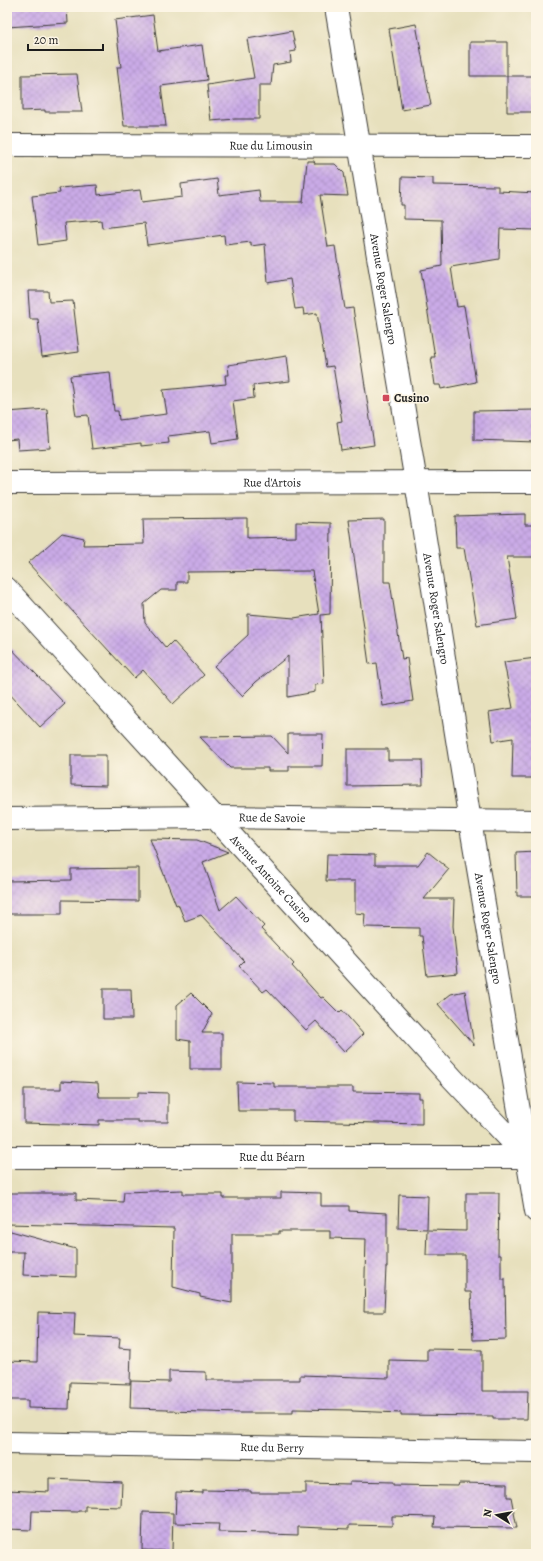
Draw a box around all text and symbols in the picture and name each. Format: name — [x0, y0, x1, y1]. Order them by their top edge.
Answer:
scale bar — [28, 26, 103, 52]
text: 20 m — [34, 32, 58, 48]
street label: Rue du Limousin — [229, 137, 313, 154]
street label: Avenue Roger Salengro — [366, 231, 401, 346]
place label: Cusino — [394, 390, 429, 406]
marker: Cusino — [381, 393, 391, 403]
street label: Rue d'Artois — [243, 474, 301, 491]
street label: Avenue Roger Salengro — [419, 551, 453, 666]
street label: Rue de Savoie — [238, 809, 306, 826]
street label: Avenue Antoine Cusino — [226, 831, 315, 926]
street label: Avenue Roger Salengro — [471, 871, 505, 985]
street label: Rue du Béarn — [239, 1149, 305, 1165]
street label: Rue du Berry — [240, 1439, 305, 1456]
north arrow — [477, 1495, 517, 1535]
text: N — [480, 1508, 496, 1519]

